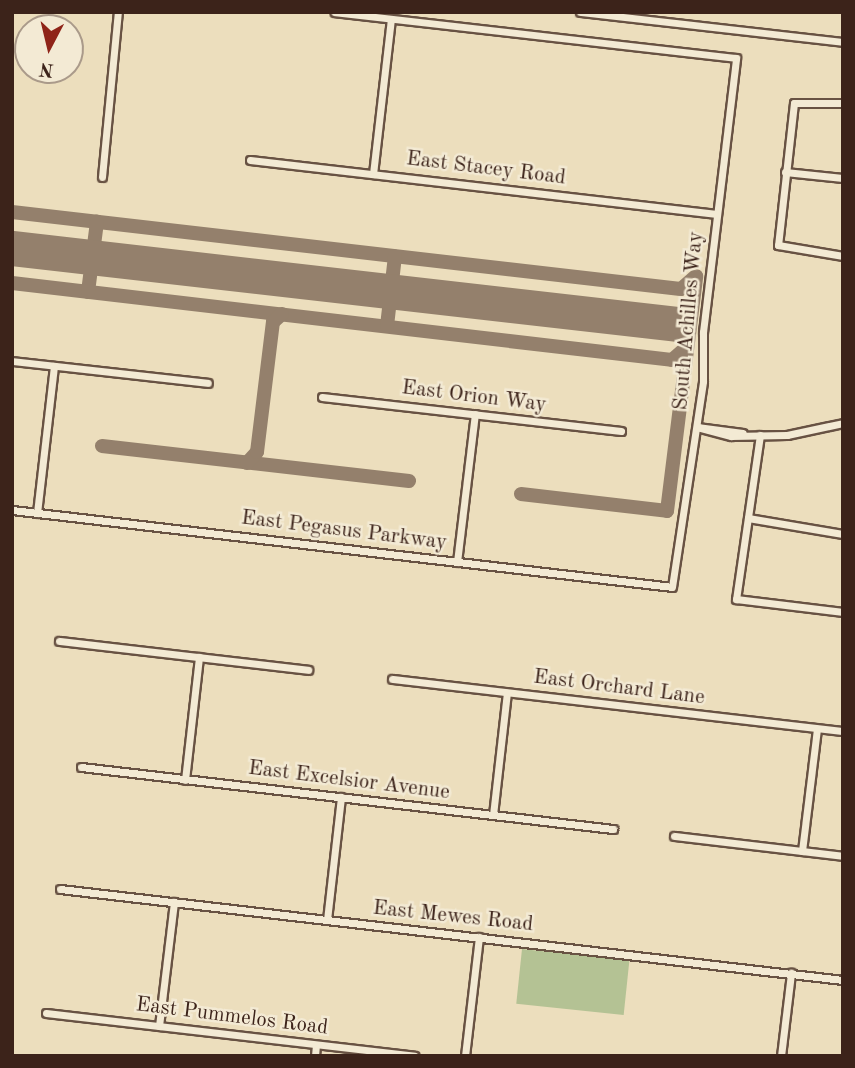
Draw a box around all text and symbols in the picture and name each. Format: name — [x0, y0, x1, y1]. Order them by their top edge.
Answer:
north arrow — [14, 14, 84, 84]
text: N — [38, 58, 55, 79]
street label: East Stacey Road — [405, 147, 567, 191]
street label: South Achilles Way — [669, 230, 709, 412]
street label: East Orion Way — [400, 376, 548, 418]
street label: East Pegasus Parkway — [240, 506, 448, 556]
street label: East Orchard Lane — [532, 665, 706, 711]
street label: East Excelsior Avenue — [247, 756, 451, 806]
street label: East Mewes Road — [372, 896, 534, 938]
street label: East Pummelos Road — [134, 993, 330, 1041]

